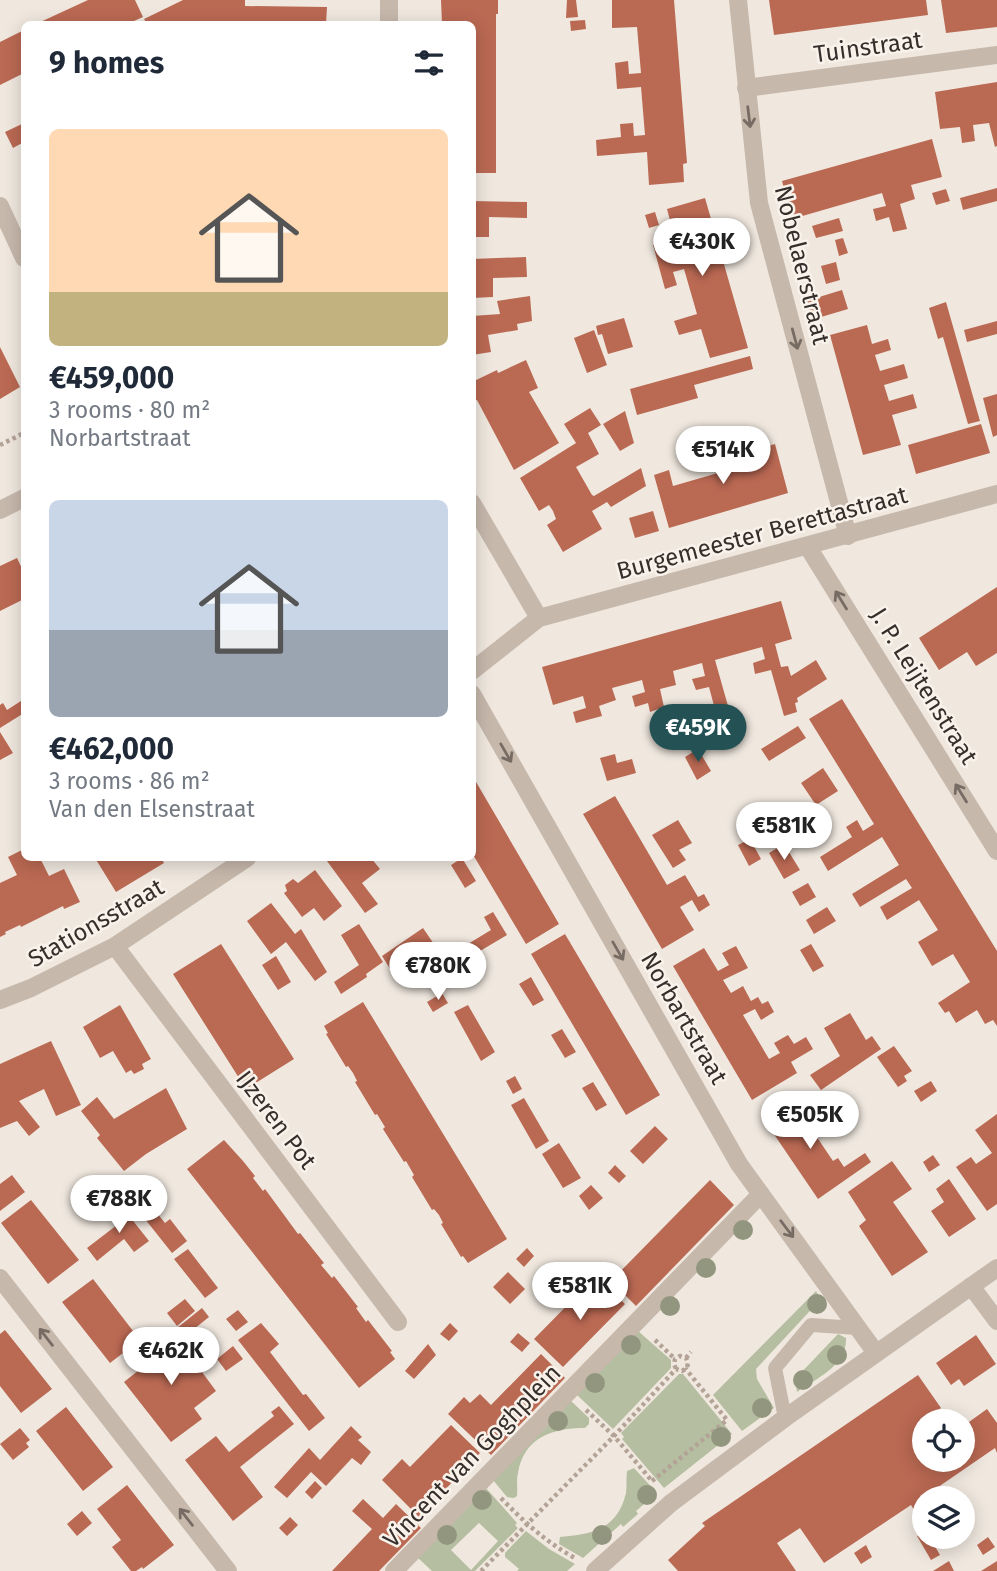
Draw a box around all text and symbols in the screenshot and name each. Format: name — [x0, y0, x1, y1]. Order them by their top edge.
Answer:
street label: Tuinstraat — [812, 25, 924, 68]
icon: filters — [410, 44, 448, 82]
text: 9 homes — [49, 45, 164, 81]
one-way arrow — [743, 105, 756, 128]
icon: home — [186, 175, 312, 301]
street label: Nobelaerstraat — [769, 183, 835, 348]
pin: €430K — [653, 218, 751, 278]
text: €430K — [669, 227, 735, 255]
one-way arrow — [789, 327, 802, 350]
text: €459,000 — [49, 360, 174, 396]
text: 3 rooms · 80 m² — [49, 396, 210, 424]
text: Norbartstraat — [49, 424, 190, 452]
pin: €514K — [674, 426, 772, 486]
text: €514K — [692, 435, 754, 463]
street label: Burgemeester Berettastraat — [614, 481, 911, 585]
icon: home — [186, 546, 312, 672]
one-way arrow — [834, 590, 848, 610]
street label: J. P. Leijtenstraat — [865, 603, 983, 770]
pin: €459K — [649, 704, 747, 764]
text: €459K — [665, 713, 731, 741]
text: €462,000 — [49, 731, 174, 767]
one-way arrow — [500, 742, 513, 763]
text: 3 rooms · 86 m² — [49, 767, 210, 795]
one-way arrow — [954, 784, 969, 803]
text: Van den Elsenstraat — [49, 795, 255, 823]
pin: €581K — [735, 802, 833, 862]
text: €581K — [752, 811, 816, 839]
street label: Stationsstraat — [23, 873, 169, 973]
one-way arrow — [612, 940, 625, 961]
pin: €780K — [389, 942, 487, 1002]
street label: Norbartstraat — [635, 947, 733, 1089]
text: €780K — [405, 951, 471, 979]
street label: IJzeren Pot — [230, 1065, 322, 1175]
pin: €505K — [761, 1092, 859, 1151]
text: €505K — [777, 1100, 843, 1128]
pin: €788K — [70, 1176, 168, 1235]
text: €788K — [86, 1184, 152, 1212]
one-way arrow — [780, 1219, 794, 1238]
pin: €581K — [531, 1262, 629, 1322]
text: €581K — [548, 1271, 612, 1299]
pin: €462K — [122, 1328, 220, 1387]
one-way arrow — [39, 1329, 54, 1347]
text: €462K — [139, 1336, 203, 1364]
street label: Vincent van Goghplein — [378, 1359, 566, 1553]
map controls — [912, 1409, 975, 1549]
button: locate — [912, 1409, 975, 1472]
button: layers — [912, 1486, 975, 1549]
one-way arrow — [178, 1508, 193, 1527]

